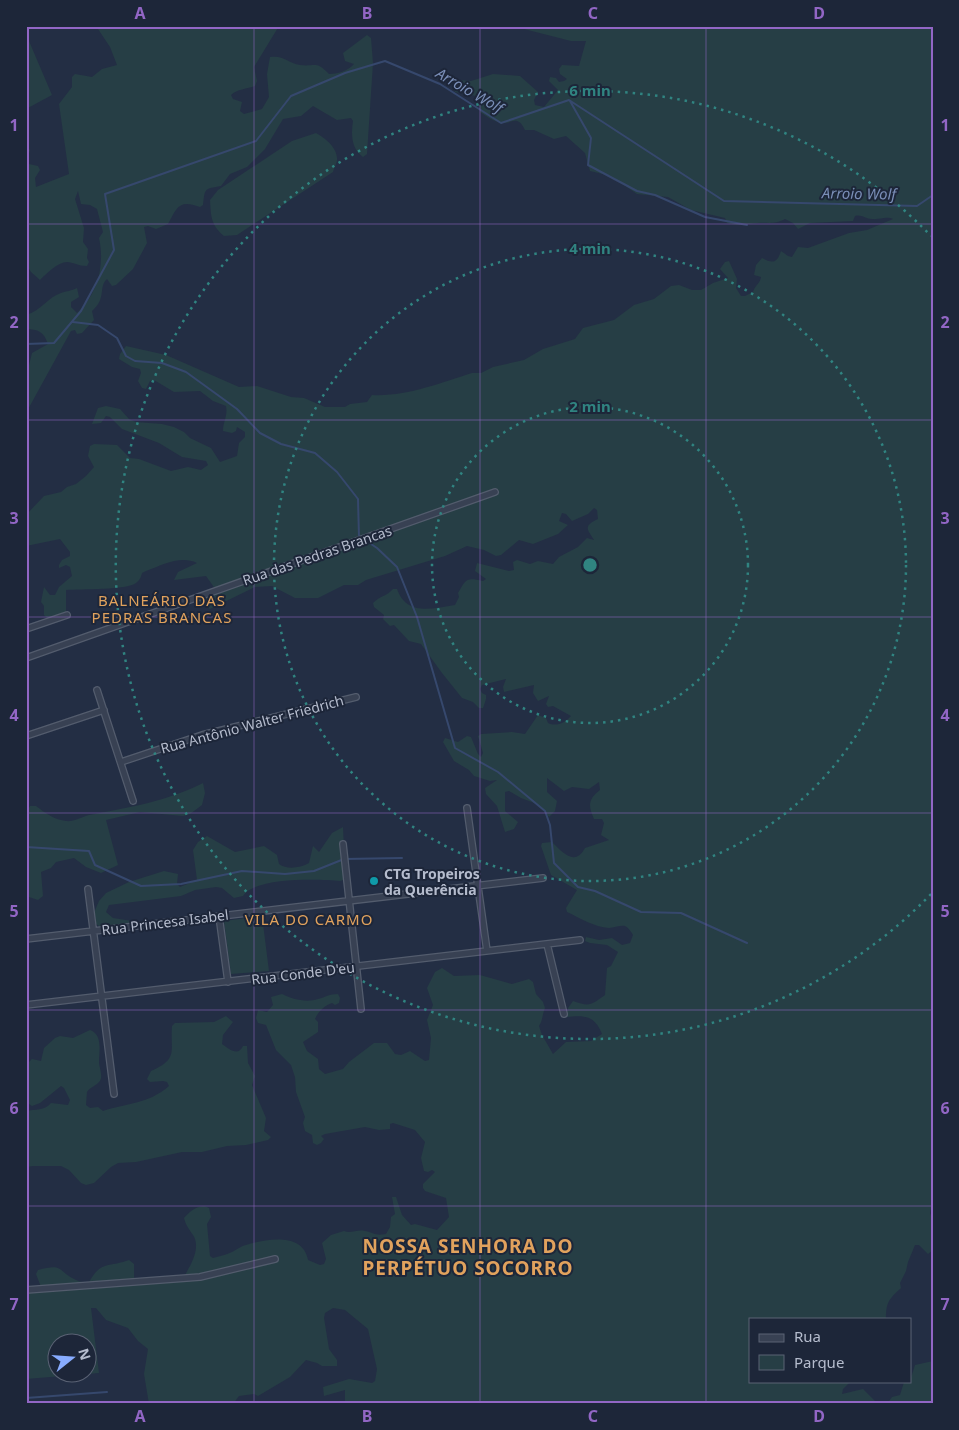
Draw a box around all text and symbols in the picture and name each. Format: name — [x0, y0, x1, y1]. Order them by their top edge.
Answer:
text: A — [134, 2, 146, 24]
text: B — [362, 2, 372, 24]
text: C — [588, 2, 598, 24]
text: D — [813, 2, 825, 24]
water label: Arroio Wolf — [432, 62, 509, 118]
text: 6 min — [569, 80, 611, 100]
text: 1 — [9, 114, 19, 136]
text: 1 — [940, 114, 950, 136]
water label: Arroio Wolf — [821, 182, 899, 204]
text: 4 min — [569, 238, 611, 258]
text: 2 — [9, 311, 19, 333]
text: 2 — [940, 311, 950, 333]
text: 2 min — [569, 396, 611, 416]
text: 3 — [9, 507, 19, 529]
text: 3 — [940, 507, 950, 529]
street label: Rua das Pedras Brancas — [240, 520, 394, 589]
centre of rings — [581, 556, 599, 574]
district label: BALNEÁRIO DAS PEDRAS BRANCAS — [92, 590, 232, 627]
street label: Rua Antônio Walter Friedrich — [158, 690, 346, 758]
text: 4 — [9, 704, 19, 726]
text: 4 — [940, 704, 950, 726]
place label: CTG Tropeiros da Querência — [384, 864, 480, 899]
marker: CTG Tropeiros da Querência — [368, 875, 380, 887]
text: 5 — [9, 900, 19, 922]
text: 5 — [940, 900, 950, 922]
street label: Rua Princesa Isabel — [101, 905, 229, 939]
district label: VILA DO CARMO — [245, 909, 373, 929]
street label: Rua Conde D'eu — [250, 957, 356, 989]
text: 6 — [9, 1097, 19, 1119]
text: 6 — [940, 1097, 950, 1119]
district label: NOSSA SENHORA DO PERPÉTUO SOCORRO — [362, 1233, 574, 1281]
text: 7 — [9, 1293, 19, 1315]
text: 7 — [940, 1293, 950, 1315]
legend — [749, 1318, 912, 1382]
text: Rua — [794, 1326, 821, 1346]
north arrow — [48, 1332, 98, 1382]
text: N — [74, 1346, 96, 1362]
text: Parque — [794, 1352, 844, 1372]
text: A — [134, 1405, 146, 1427]
text: B — [362, 1405, 372, 1427]
text: C — [588, 1405, 598, 1427]
text: D — [813, 1405, 825, 1427]

